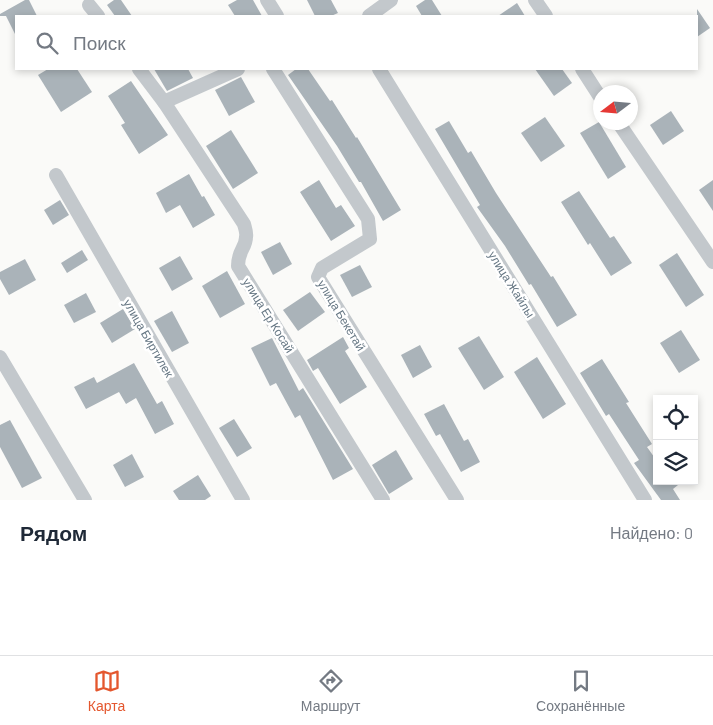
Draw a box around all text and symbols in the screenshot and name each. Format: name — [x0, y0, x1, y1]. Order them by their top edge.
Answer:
search box — [15, 15, 698, 70]
icon: search — [33, 29, 61, 57]
text: Поиск — [73, 31, 126, 54]
north arrow — [593, 85, 638, 130]
street label: улица Жайлы — [485, 248, 538, 320]
street label: улица Ер Косай — [240, 275, 298, 356]
street label: улица Бекетай — [314, 277, 369, 354]
street label: улица Биртилек — [120, 297, 177, 381]
map controls — [653, 395, 698, 485]
button: locate — [653, 395, 698, 440]
button: layers — [653, 440, 698, 485]
text: Рядом — [20, 520, 87, 545]
text: Найдено: 0 — [610, 523, 693, 542]
tab: Карта — [88, 667, 125, 714]
tab: Маршрут — [301, 667, 360, 714]
tab: Сохранённые — [536, 667, 625, 714]

